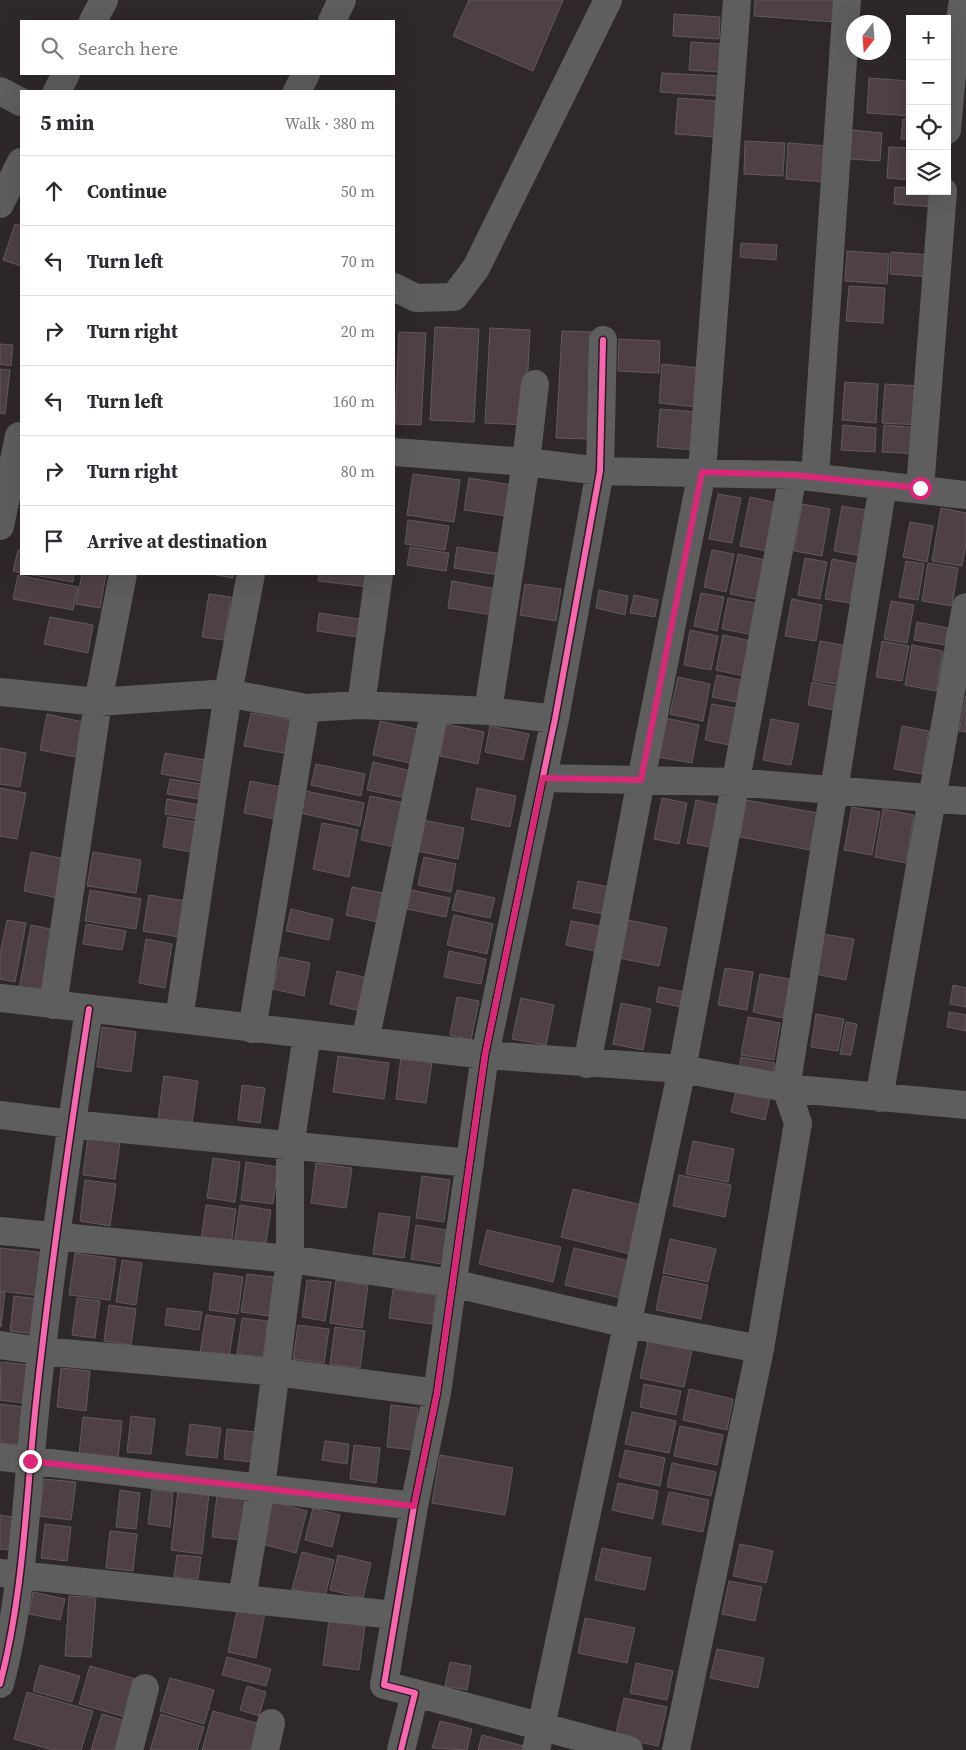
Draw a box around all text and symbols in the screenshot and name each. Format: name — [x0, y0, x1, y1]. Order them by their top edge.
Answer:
north arrow — [846, 15, 891, 60]
map controls — [906, 15, 951, 195]
button: + — [906, 15, 951, 60]
search box — [20, 20, 395, 75]
icon: search — [38, 34, 66, 62]
text: Search here — [78, 35, 178, 61]
button: − — [906, 60, 951, 105]
button: locate — [906, 105, 951, 150]
text: 5 min — [40, 108, 95, 137]
text: Walk · 380 m — [285, 112, 375, 134]
button: layers — [906, 150, 951, 195]
icon: ahead — [40, 177, 68, 205]
text: Continue — [87, 178, 167, 204]
text: 50 m — [341, 180, 375, 202]
icon: left — [40, 247, 68, 275]
text: Turn left — [87, 248, 163, 274]
text: 70 m — [341, 250, 375, 272]
icon: right — [40, 317, 68, 345]
text: Turn right — [87, 318, 178, 344]
text: 20 m — [341, 320, 375, 342]
icon: left — [40, 387, 68, 415]
text: Turn left — [87, 388, 163, 414]
text: 160 m — [333, 390, 375, 412]
icon: right — [40, 457, 68, 485]
text: Turn right — [87, 458, 178, 484]
text: 80 m — [341, 460, 375, 482]
route start — [909, 477, 932, 500]
icon: arrive — [40, 527, 68, 555]
text: Arrive at destination — [87, 528, 267, 554]
route end — [19, 1450, 42, 1473]

